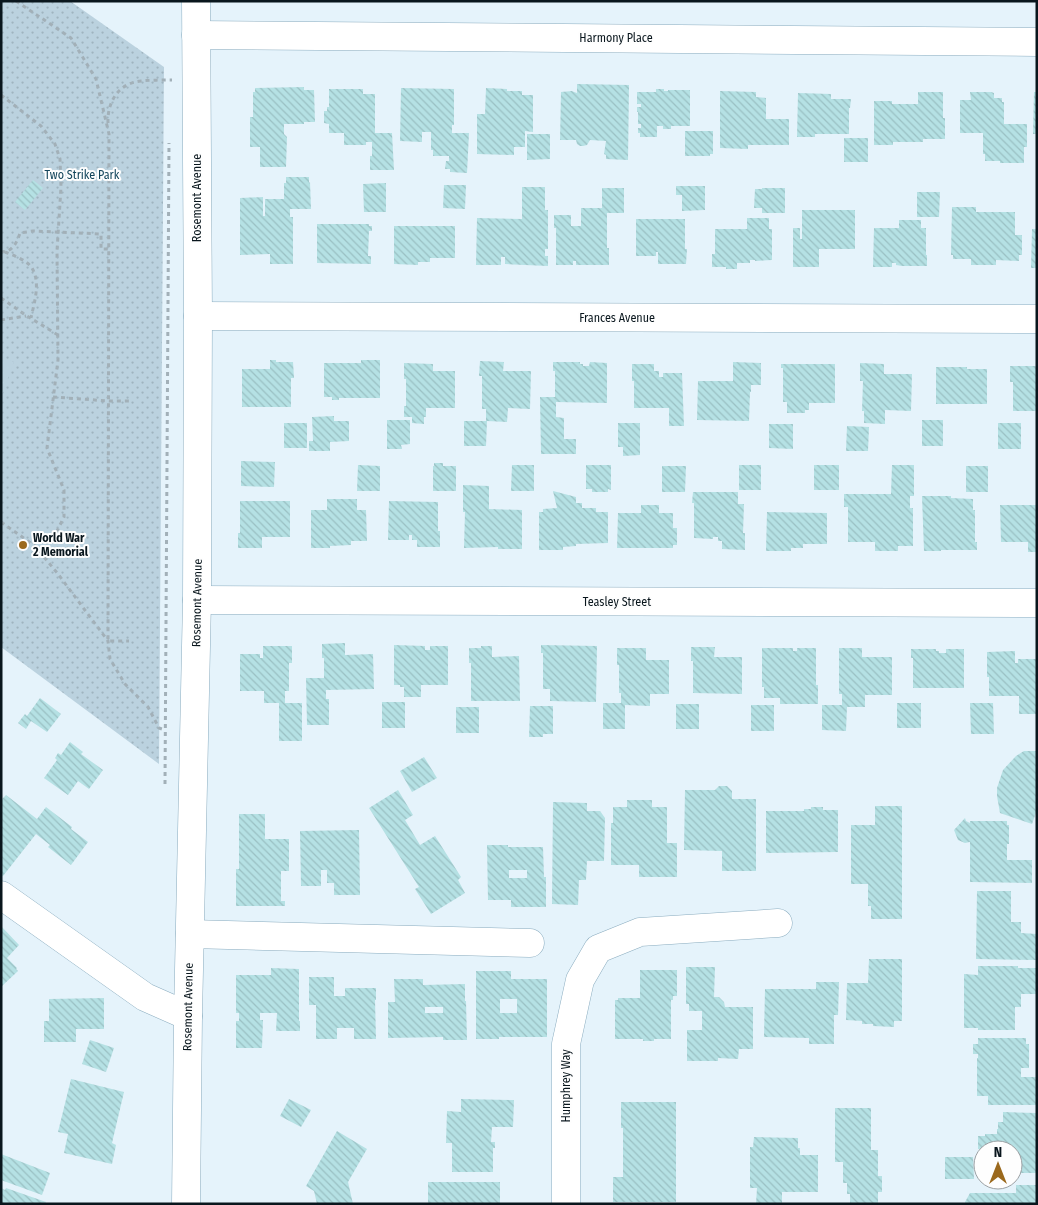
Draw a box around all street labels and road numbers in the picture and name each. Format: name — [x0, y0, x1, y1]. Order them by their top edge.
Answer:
street label: Harmony Place — [579, 31, 653, 45]
street label: Rosemont Avenue — [190, 154, 204, 242]
street label: Frances Avenue — [579, 311, 655, 325]
street label: Rosemont Avenue — [189, 559, 205, 647]
street label: Teasley Street — [583, 595, 651, 609]
street label: Rosemont Avenue — [180, 963, 196, 1051]
street label: Humphrey Way — [559, 1049, 573, 1123]

